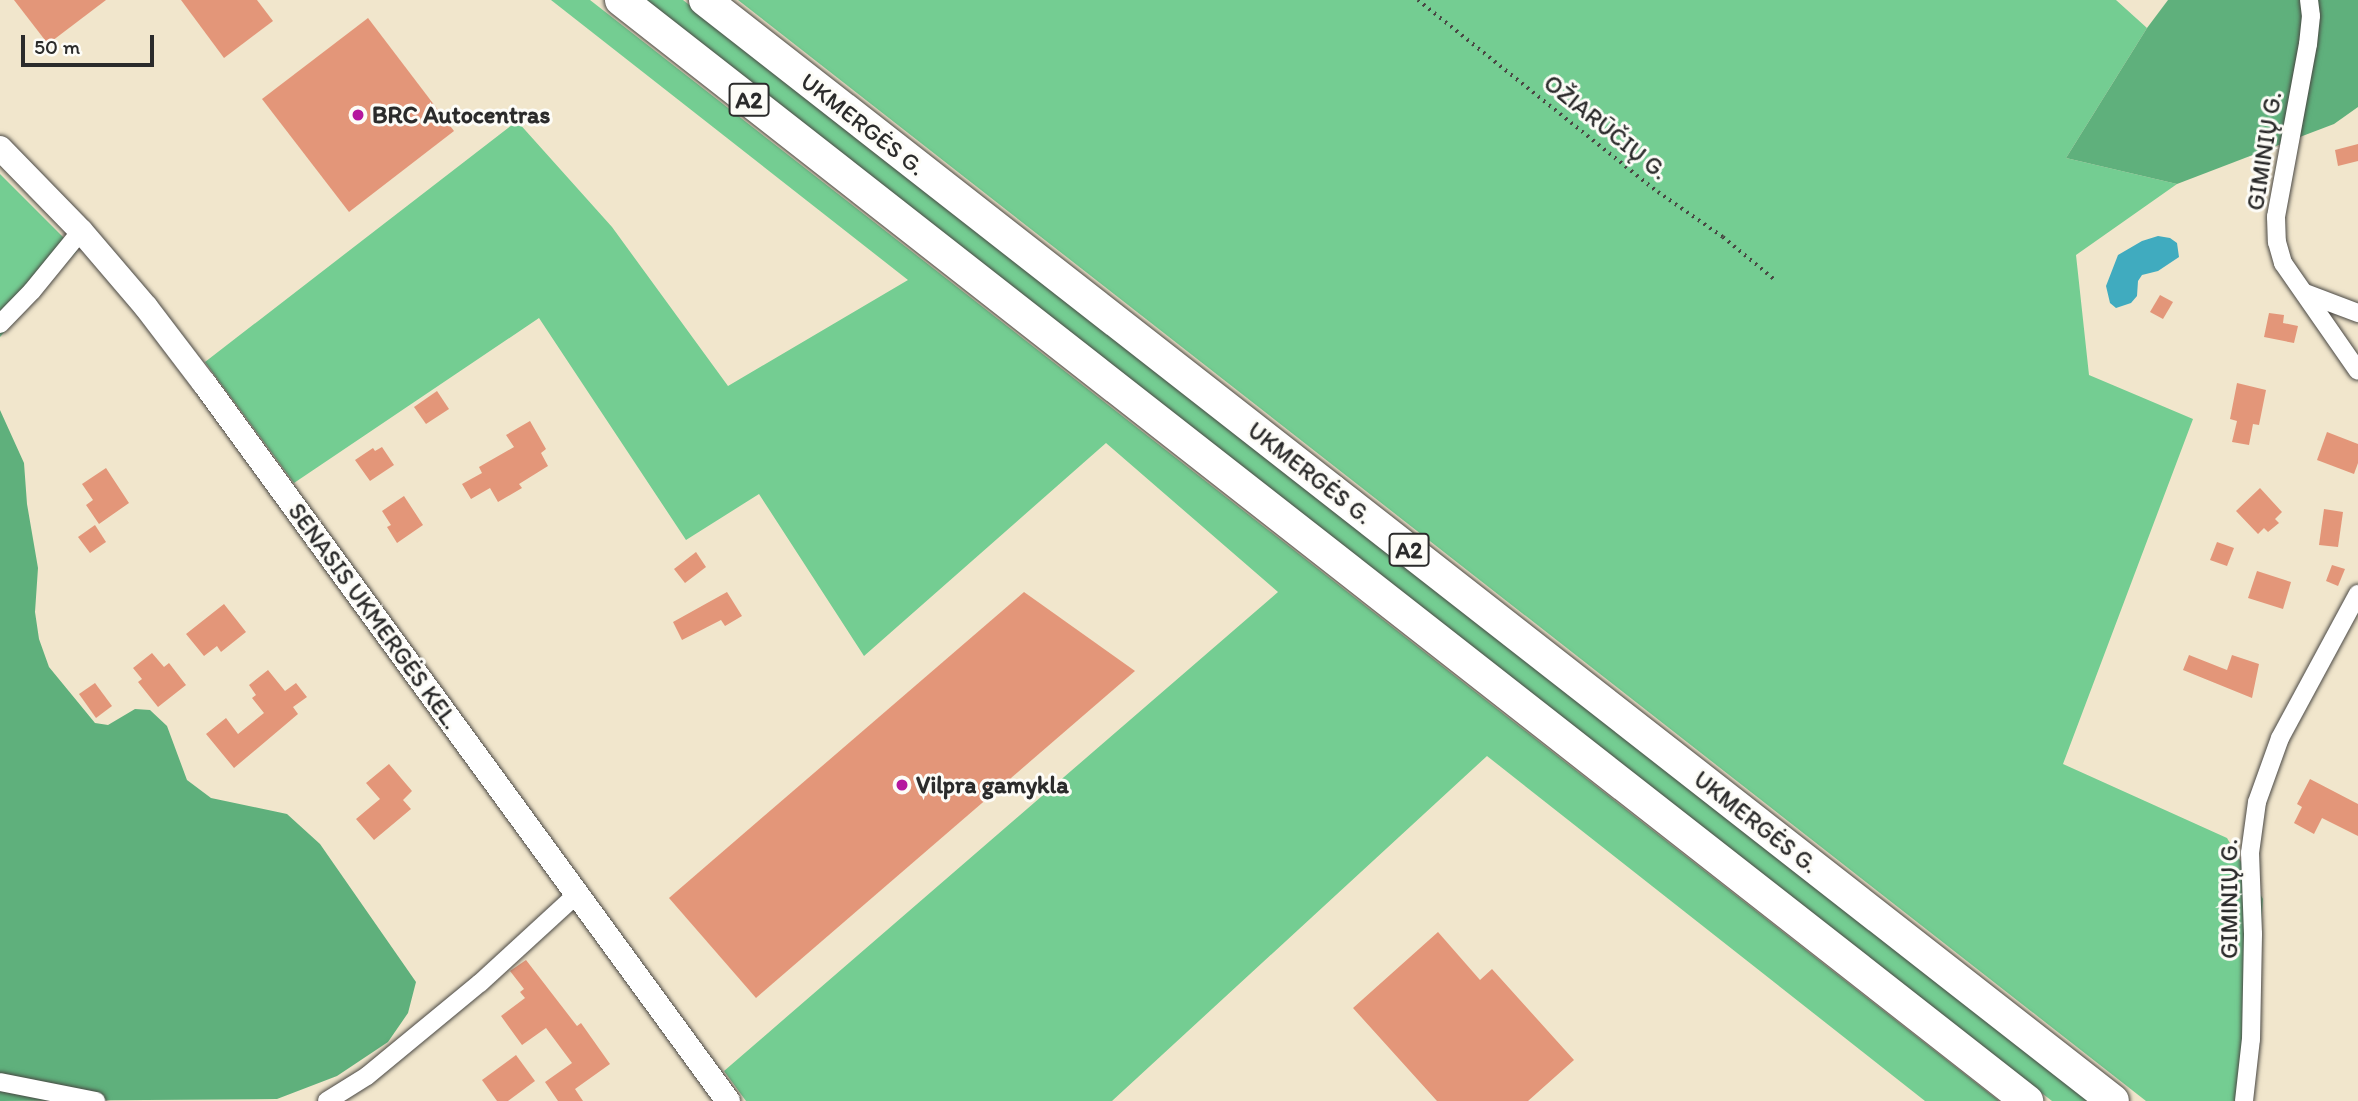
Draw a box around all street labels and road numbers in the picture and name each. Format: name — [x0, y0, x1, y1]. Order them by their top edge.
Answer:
street label: UKMERGĖS G. — [795, 66, 931, 182]
street label: OŽIARŪČIŲ G. — [1538, 68, 1674, 186]
road number: A2 — [728, 80, 770, 120]
street label: GIMINIŲ G. — [2240, 89, 2288, 213]
street label: UKMERGĖS G. — [1242, 415, 1378, 531]
street label: SENASIS UKMERGĖS KEL. — [282, 497, 466, 735]
road number: A2 — [1388, 530, 1430, 570]
street label: UKMERGĖS G. — [1688, 764, 1824, 880]
street label: GIMINIŲ G. — [2215, 839, 2243, 959]

